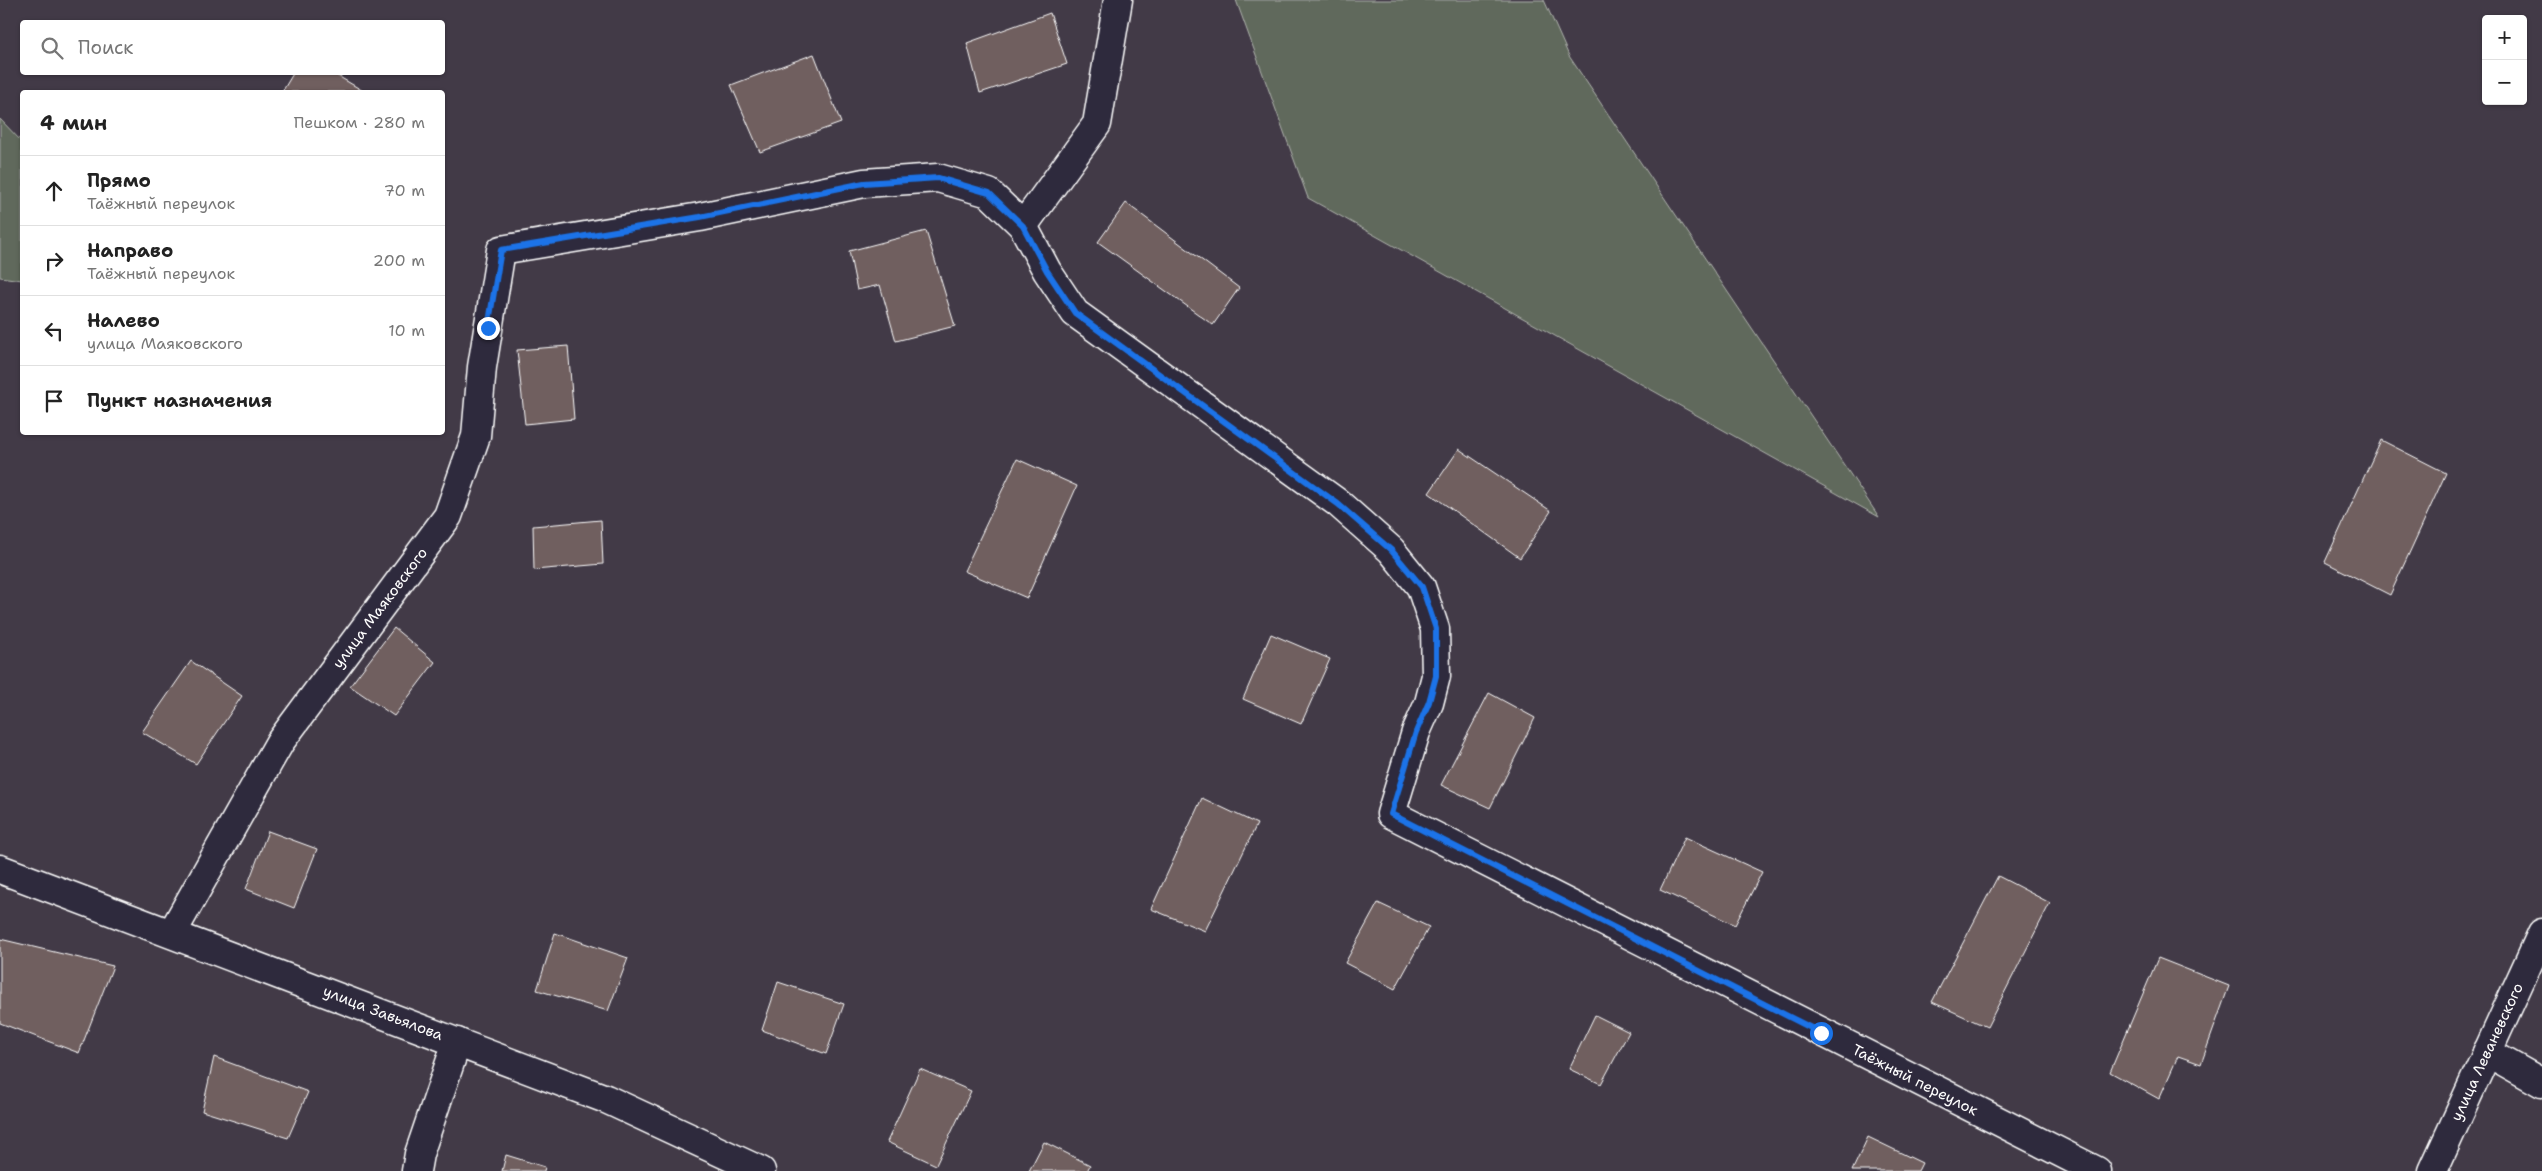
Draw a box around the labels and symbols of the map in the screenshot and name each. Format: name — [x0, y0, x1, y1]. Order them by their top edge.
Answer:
route end — [477, 317, 500, 340]
street label: улица Маяковского — [328, 544, 432, 672]
street label: улица Леваневского — [2446, 980, 2528, 1124]
street label: улица Завьялова — [320, 981, 447, 1045]
route start — [1810, 1022, 1833, 1045]
street label: Таёжный переулок — [1849, 1040, 1981, 1120]

